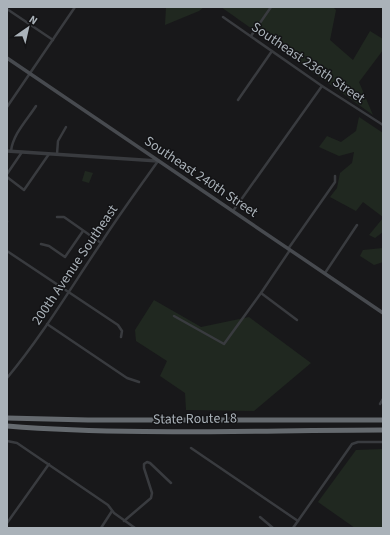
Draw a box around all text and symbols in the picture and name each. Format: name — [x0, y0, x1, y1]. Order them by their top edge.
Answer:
north arrow — [8, 8, 48, 48]
text: N — [26, 12, 41, 28]
street label: Southeast 236th Street — [247, 18, 369, 109]
street label: Southeast 240th Street — [140, 132, 262, 223]
street label: 200th Avenue Southeast — [27, 201, 123, 329]
street label: State Route 18 — [153, 408, 237, 430]

